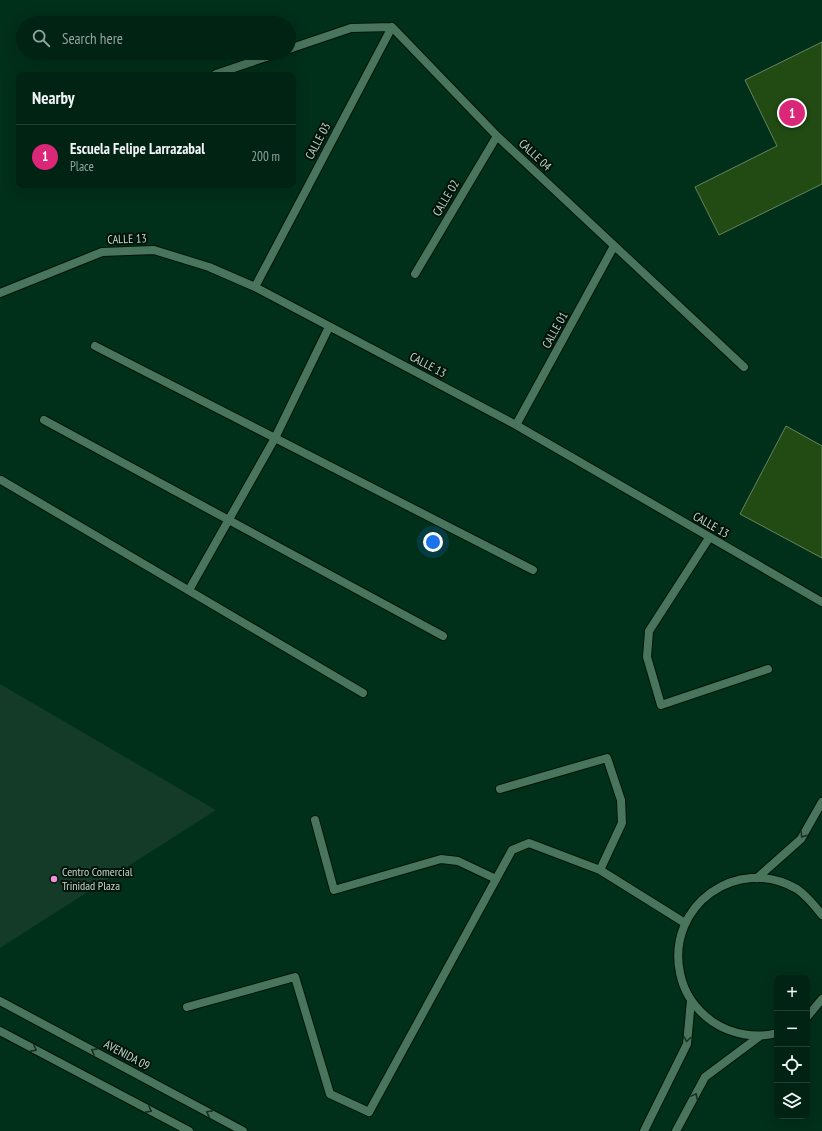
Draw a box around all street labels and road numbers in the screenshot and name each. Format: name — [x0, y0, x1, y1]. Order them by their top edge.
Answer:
street label: CALLE 03 — [302, 120, 333, 162]
street label: CALLE 04 — [516, 136, 555, 174]
street label: CALLE 02 — [429, 177, 462, 218]
street label: CALLE 13 — [107, 230, 147, 247]
street label: CALLE 01 — [538, 309, 571, 351]
street label: CALLE 13 — [407, 349, 449, 380]
street label: CALLE 13 — [690, 508, 732, 541]
street label: AVENIDA 09 — [102, 1036, 153, 1073]

